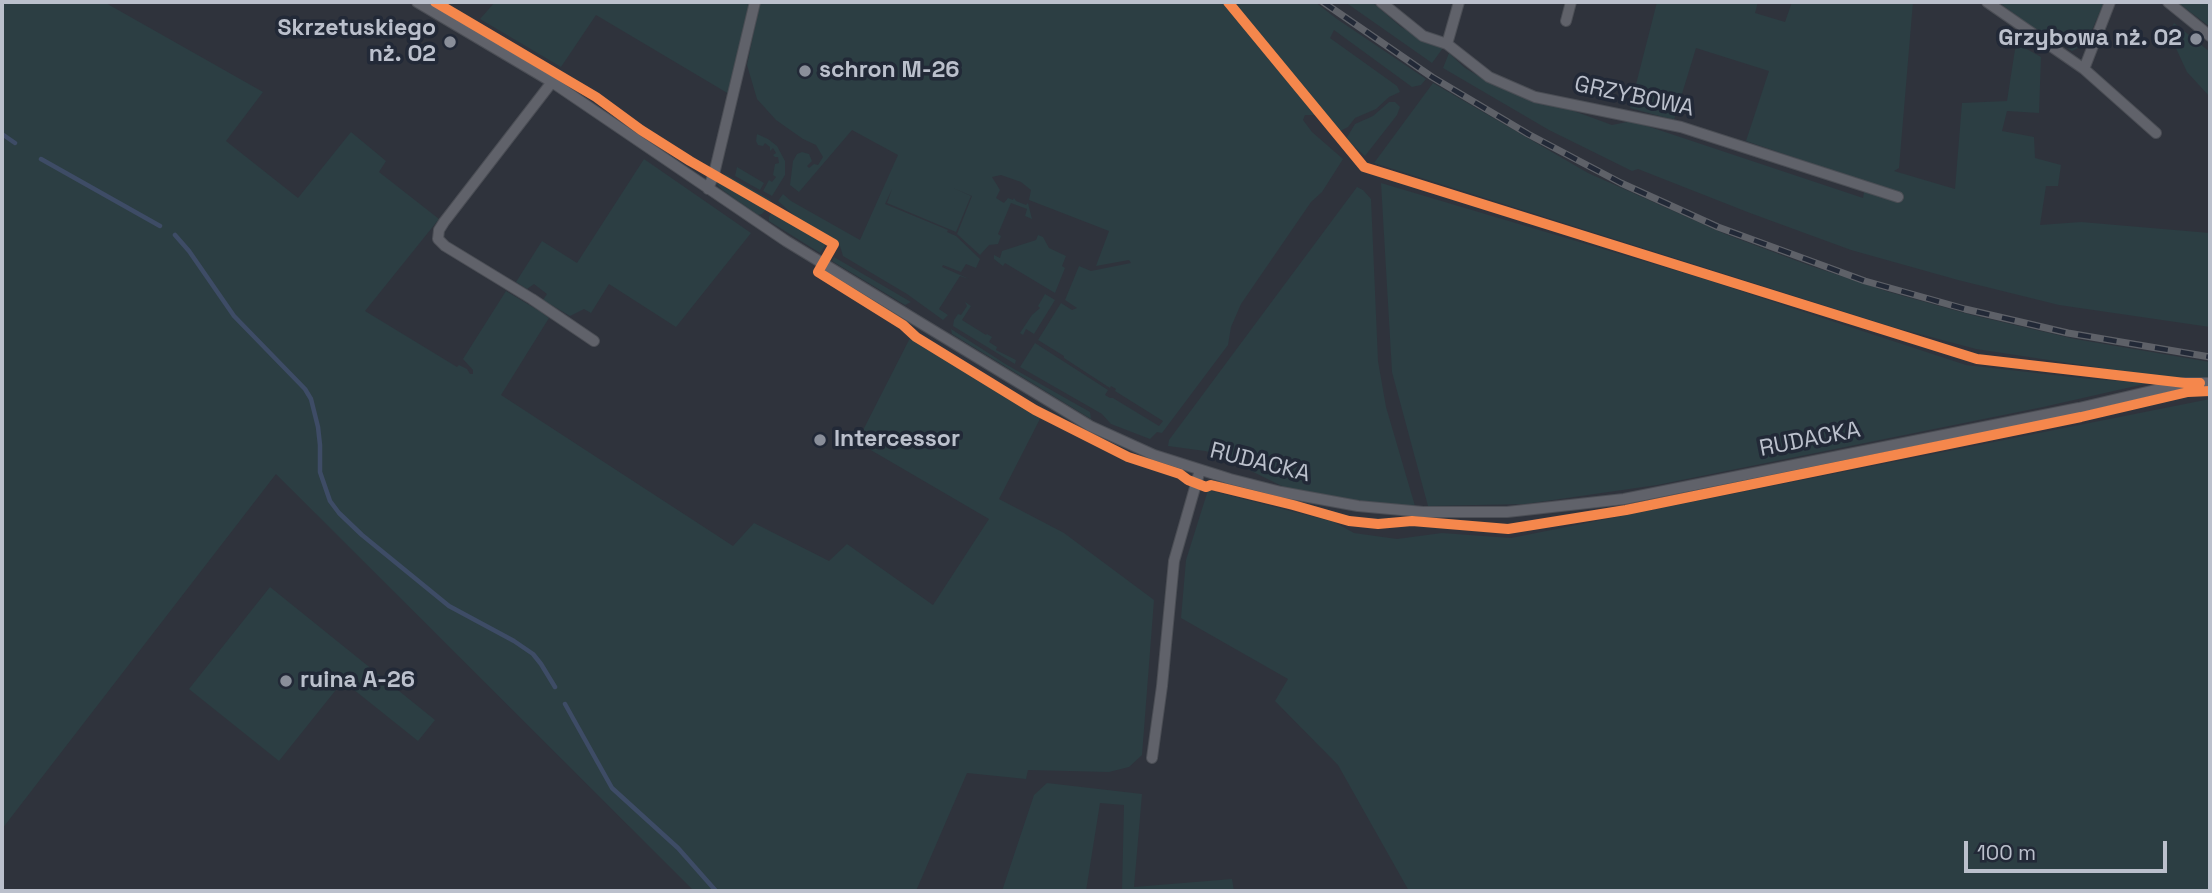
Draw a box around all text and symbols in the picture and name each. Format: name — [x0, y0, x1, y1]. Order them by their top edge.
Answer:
place label: Skrzetuskiego nż. 02 — [278, 15, 436, 69]
place label: Grzybowa nż. 02 — [1998, 25, 2182, 53]
marker: Grzybowa nż. 02 — [2188, 31, 2204, 47]
marker: Skrzetuskiego nż. 02 — [442, 34, 458, 50]
place label: schron M-26 — [819, 57, 960, 85]
marker: schron M-26 — [797, 63, 813, 79]
street label: GRZYBOWA — [1572, 71, 1696, 123]
street label: RUDACKA — [1757, 417, 1863, 463]
place label: Intercessor — [834, 426, 960, 454]
marker: Intercessor — [812, 432, 828, 448]
street label: RUDACKA — [1207, 437, 1313, 489]
place label: ruina A-26 — [300, 667, 415, 695]
marker: ruina A-26 — [278, 673, 294, 689]
scale bar — [1967, 826, 2170, 870]
text: 100 m — [1977, 839, 2036, 866]

